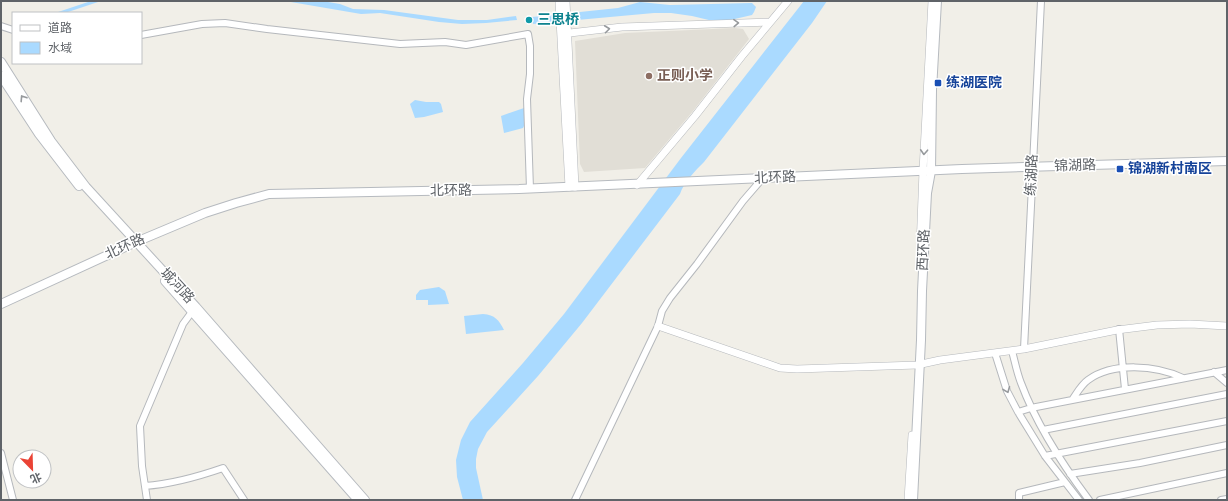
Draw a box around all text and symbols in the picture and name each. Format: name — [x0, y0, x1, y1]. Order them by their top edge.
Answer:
legend — [12, 12, 142, 64]
place label: 三思桥 — [537, 12, 579, 27]
marker: 三思桥 — [524, 15, 534, 25]
one-way arrow — [733, 19, 739, 28]
text: 道路 — [48, 21, 72, 34]
one-way arrow — [603, 25, 610, 34]
text: 水域 — [48, 42, 72, 54]
place label: 正则小学 — [657, 68, 713, 83]
marker: 正则小学 — [644, 71, 654, 81]
place label: 练湖医院 — [946, 74, 1002, 90]
marker: 练湖医院 — [933, 78, 943, 88]
one-way arrow — [21, 95, 28, 102]
one-way arrow — [919, 149, 928, 155]
street label: 练湖路 — [1023, 154, 1040, 196]
street label: 锦湖路 — [1054, 157, 1096, 174]
place label: 锦湖新村南区 — [1128, 160, 1212, 176]
marker: 锦湖新村南区 — [1115, 164, 1125, 174]
street label: 北环路 — [754, 168, 796, 186]
street label: 北环路 — [430, 182, 472, 198]
street label: 西环路 — [915, 229, 932, 271]
street label: 北环路 — [102, 230, 147, 262]
street label: 城河路 — [158, 265, 197, 306]
one-way arrow — [1003, 386, 1011, 393]
north arrow — [12, 449, 52, 489]
text: 北 — [29, 471, 43, 485]

